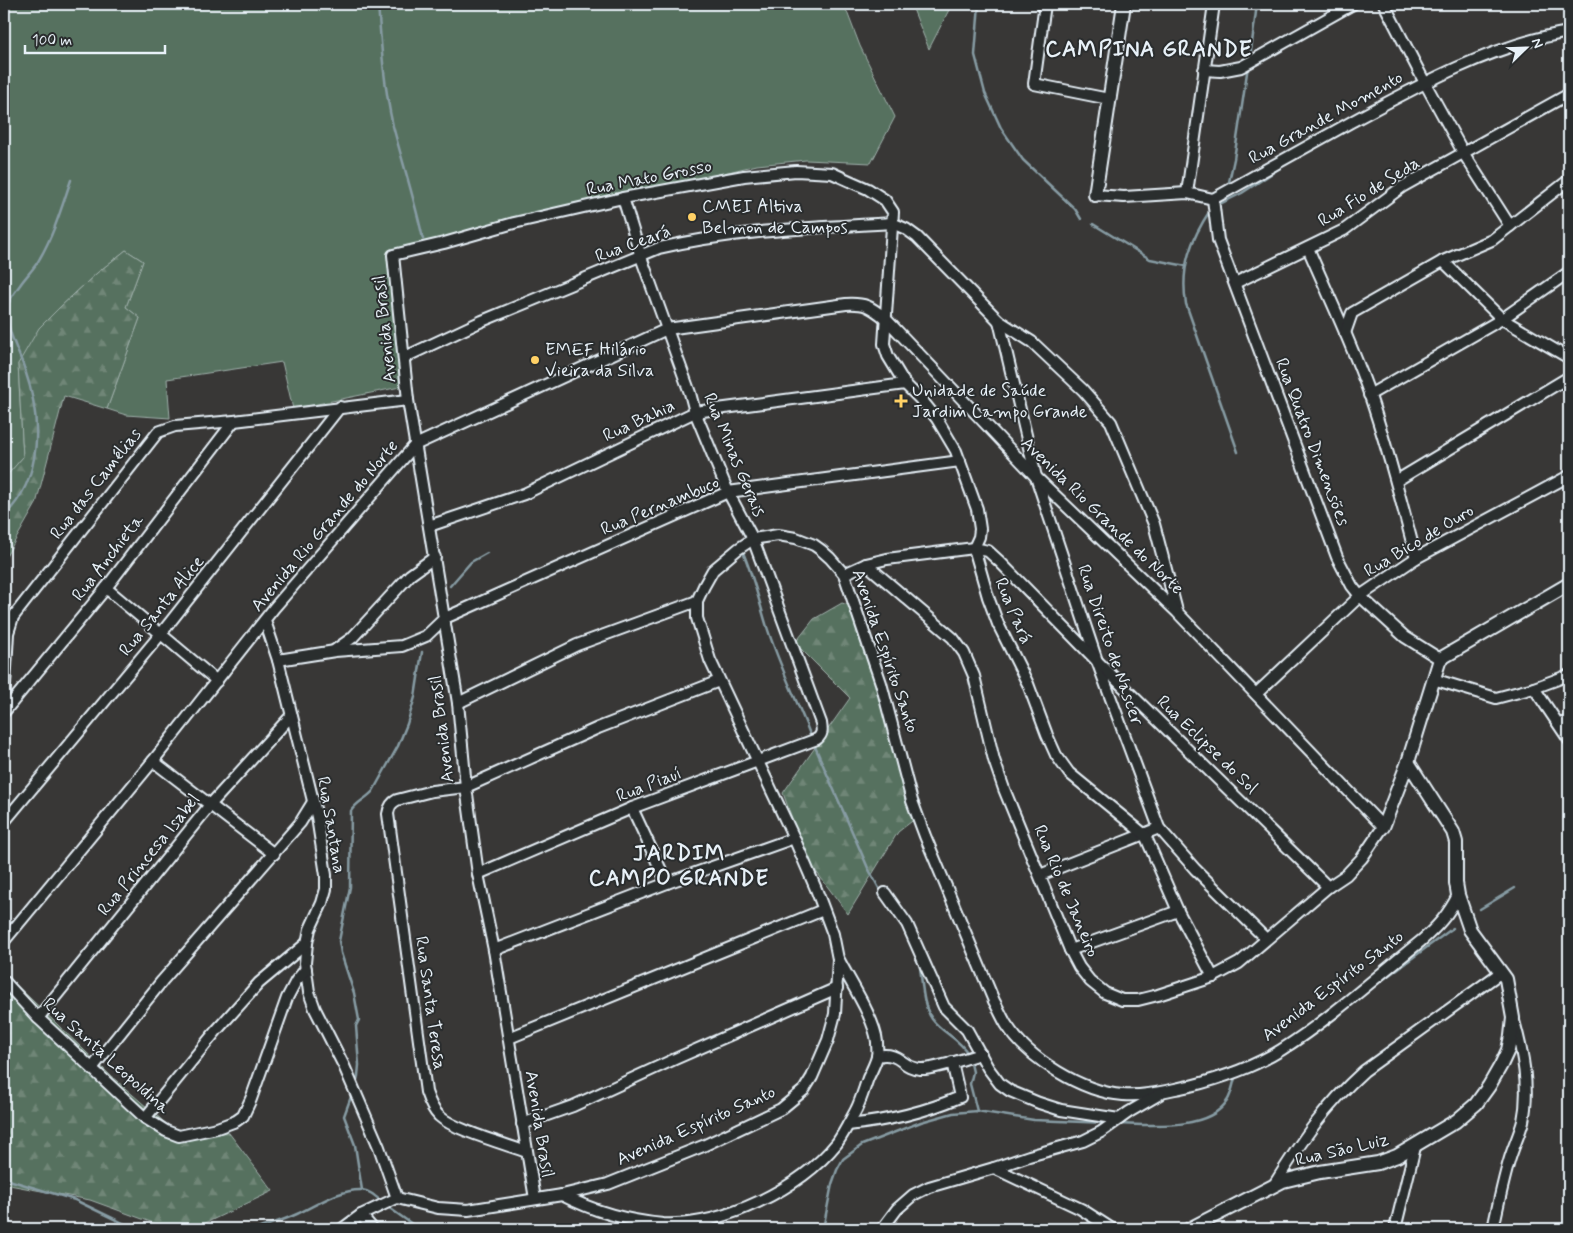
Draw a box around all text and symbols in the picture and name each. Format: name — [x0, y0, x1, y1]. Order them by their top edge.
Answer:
scale bar — [25, 22, 165, 54]
north arrow — [1500, 22, 1550, 72]
text: 100 m — [32, 31, 72, 51]
district label: CAMPINA GRANDE — [1045, 36, 1253, 64]
text: N — [1527, 36, 1547, 51]
street label: Rua Grande Momento — [1245, 66, 1407, 170]
street label: Rua Fio de Seda — [1314, 151, 1424, 233]
street label: Rua Mato Grosso — [584, 154, 714, 202]
place label: CMEI Altiva Belmon de Campos — [702, 195, 848, 240]
marker: CMEI Altiva Belmon de Campos — [686, 211, 698, 223]
street label: Rua Ceará — [592, 219, 674, 269]
street label: Avenida Brasil — [367, 274, 403, 384]
place label: EMEF Hilário Vieira da Silva — [545, 338, 654, 383]
marker: EMEF Hilário Vieira da Silva — [529, 354, 541, 366]
street label: Rua Quatro Dimensões — [1269, 355, 1355, 530]
place label: Unidade de Saúde Jardim Campo Grande — [912, 379, 1087, 424]
street label: Rua Minas Gerais — [697, 389, 771, 521]
street label: Rua Bahia — [599, 394, 679, 448]
marker: Unidade de Saúde Jardim Campo Grande — [894, 394, 908, 408]
street label: Rua das Camélias — [45, 423, 147, 545]
street label: Avenida Rio Grande do Norte — [1015, 432, 1189, 600]
street label: Avenida Rio Grande do Norte — [246, 435, 404, 617]
street label: Rua Pernambuco — [597, 470, 723, 542]
street label: Rua Bico de Ouro — [1359, 499, 1479, 583]
street label: Rua Anchieta — [67, 510, 150, 606]
street label: Rua Santa Alice — [114, 550, 210, 661]
street label: Rua Direito de Nascer — [1071, 561, 1149, 729]
street label: Avenida Espírito Santo — [846, 566, 924, 736]
street label: Rua Pará — [988, 574, 1038, 648]
street label: Avenida Brasil — [424, 674, 460, 784]
street label: Rua Eclipse do Sol — [1151, 690, 1263, 800]
street label: Rua Piauí — [613, 762, 685, 808]
street label: Rua Santana — [311, 775, 351, 875]
street label: Rua Princesa Isabel — [92, 789, 206, 921]
street label: Rua Rio de Janeiro — [1027, 821, 1105, 961]
district label: JARDIM CAMPO GRANDE — [589, 840, 769, 893]
street label: Avenida Espírito Santo — [1257, 925, 1409, 1047]
street label: Rua Santa Teresa — [409, 935, 451, 1071]
street label: Rua Santa Leopoldina — [37, 992, 175, 1120]
street label: Avenida Brasil — [519, 1069, 559, 1179]
street label: Avenida Espírito Santo — [613, 1080, 779, 1172]
street label: Rua São Luiz — [1293, 1127, 1392, 1172]

